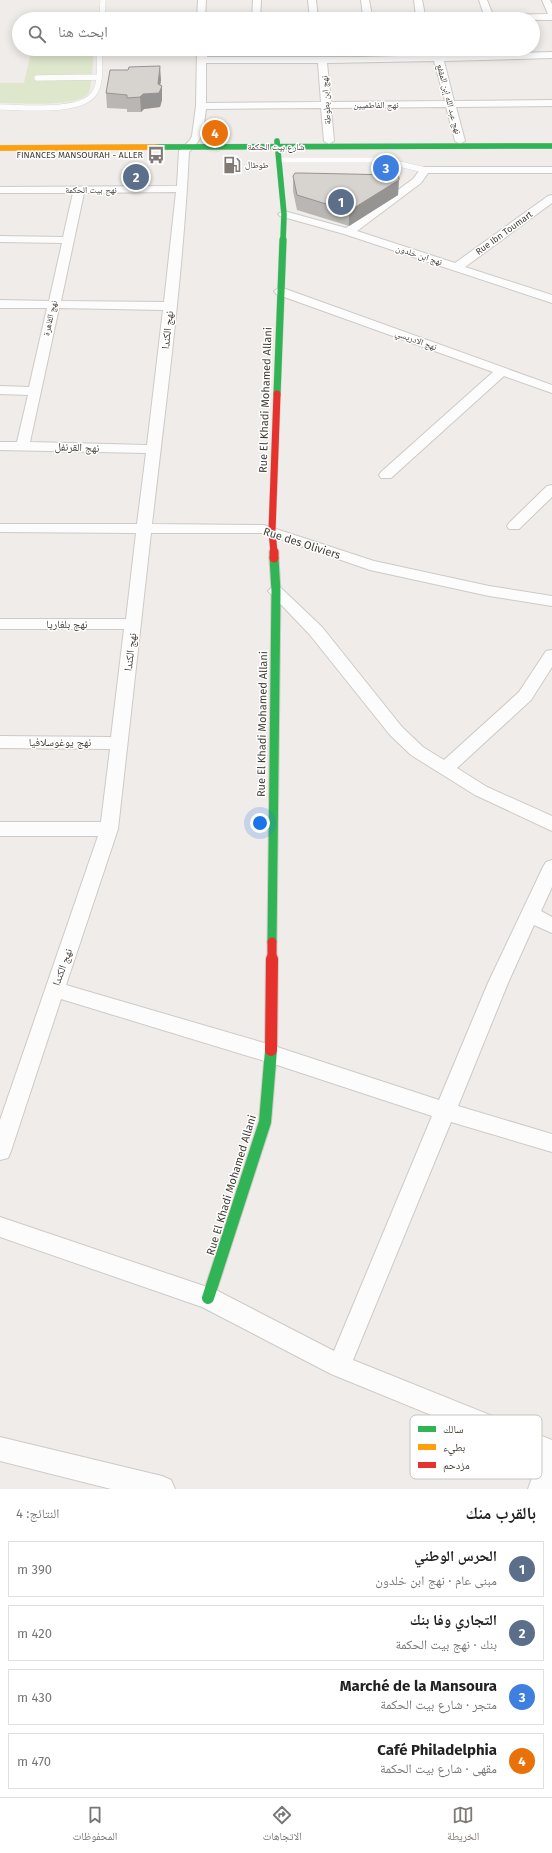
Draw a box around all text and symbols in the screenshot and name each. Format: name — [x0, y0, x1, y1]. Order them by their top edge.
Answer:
search box — [12, 12, 540, 56]
icon: search — [26, 23, 48, 45]
text: ابحث هنا — [58, 23, 108, 41]
street label: نهج عبد الله إبن المقفع — [433, 63, 463, 136]
street label: نهج ابن بطوطة — [319, 75, 334, 125]
street label: نهج الفاطميين — [353, 100, 399, 111]
pin: 4 — [202, 118, 228, 148]
street label: شارع بيت الحكمة — [248, 142, 305, 153]
bus stop icon: FINANCES MANSOURAH - ALLER — [146, 145, 166, 165]
place label: FINANCES MANSOURAH - ALLER — [17, 150, 144, 160]
pin: 3 — [373, 153, 399, 183]
fuel station icon: طوطال — [222, 155, 242, 175]
place label: طوطال — [245, 160, 269, 170]
pin: 2 — [123, 162, 149, 192]
street label: نهج بيت الحكمة — [65, 185, 117, 196]
pin: 1 — [328, 187, 354, 217]
street label: Rue Ibn Toumart — [474, 209, 535, 257]
street label: نهج ابن خلدون — [394, 243, 444, 268]
street label: نهج القاهرة — [41, 299, 60, 337]
street label: نهج الكندا — [159, 310, 176, 350]
street label: Rue El Khadi Mohamed Allani — [256, 327, 275, 473]
street label: نهج الادريسي — [393, 328, 439, 354]
street label: نهج القرنفل — [54, 440, 100, 455]
street label: Rue des Oliviers — [262, 525, 342, 562]
street label: نهج بلغاريا — [46, 618, 88, 631]
street label: نهج الكندا — [122, 632, 139, 672]
street label: Rue El Khadi Mohamed Allani — [255, 651, 270, 797]
street label: نهج يوغوسلافيا — [29, 736, 91, 749]
your location — [250, 813, 270, 833]
street label: نهج الكندا — [50, 947, 75, 987]
street label: Rue El Khadi Mohamed Allani — [204, 1113, 259, 1257]
legend — [410, 1415, 542, 1479]
text: سالك — [443, 1423, 463, 1436]
text: بطيء — [443, 1441, 465, 1456]
text: مزدحم — [443, 1459, 470, 1473]
text: بالقرب منك — [466, 1503, 536, 1524]
text: النتائج: 4 — [16, 1506, 59, 1521]
text: الحرس الوطني — [414, 1547, 497, 1565]
text: 390 m — [17, 1562, 52, 1577]
text: 1 — [519, 1562, 525, 1577]
text: مبنى عام · نهج ابن خلدون — [375, 1573, 497, 1588]
text: التجاري وفا بنك — [410, 1611, 497, 1629]
text: 420 m — [17, 1626, 52, 1641]
text: 2 — [519, 1626, 525, 1641]
text: بنك · نهج بيت الحكمة — [395, 1637, 497, 1652]
text: Marché de la Mansoura — [340, 1677, 497, 1695]
text: 430 m — [17, 1690, 52, 1705]
text: 3 — [519, 1690, 525, 1705]
text: متجر · شارع بيت الحكمة — [380, 1697, 497, 1712]
text: Café Philadelphia — [377, 1741, 497, 1759]
text: 470 m — [17, 1754, 51, 1769]
text: 4 — [518, 1754, 526, 1769]
text: مقهى · شارع بيت الحكمة — [380, 1761, 497, 1776]
tab: المحفوظات — [73, 1804, 117, 1847]
tab: الاتجاهات — [263, 1804, 302, 1847]
tab: الخريطة — [447, 1804, 479, 1847]

